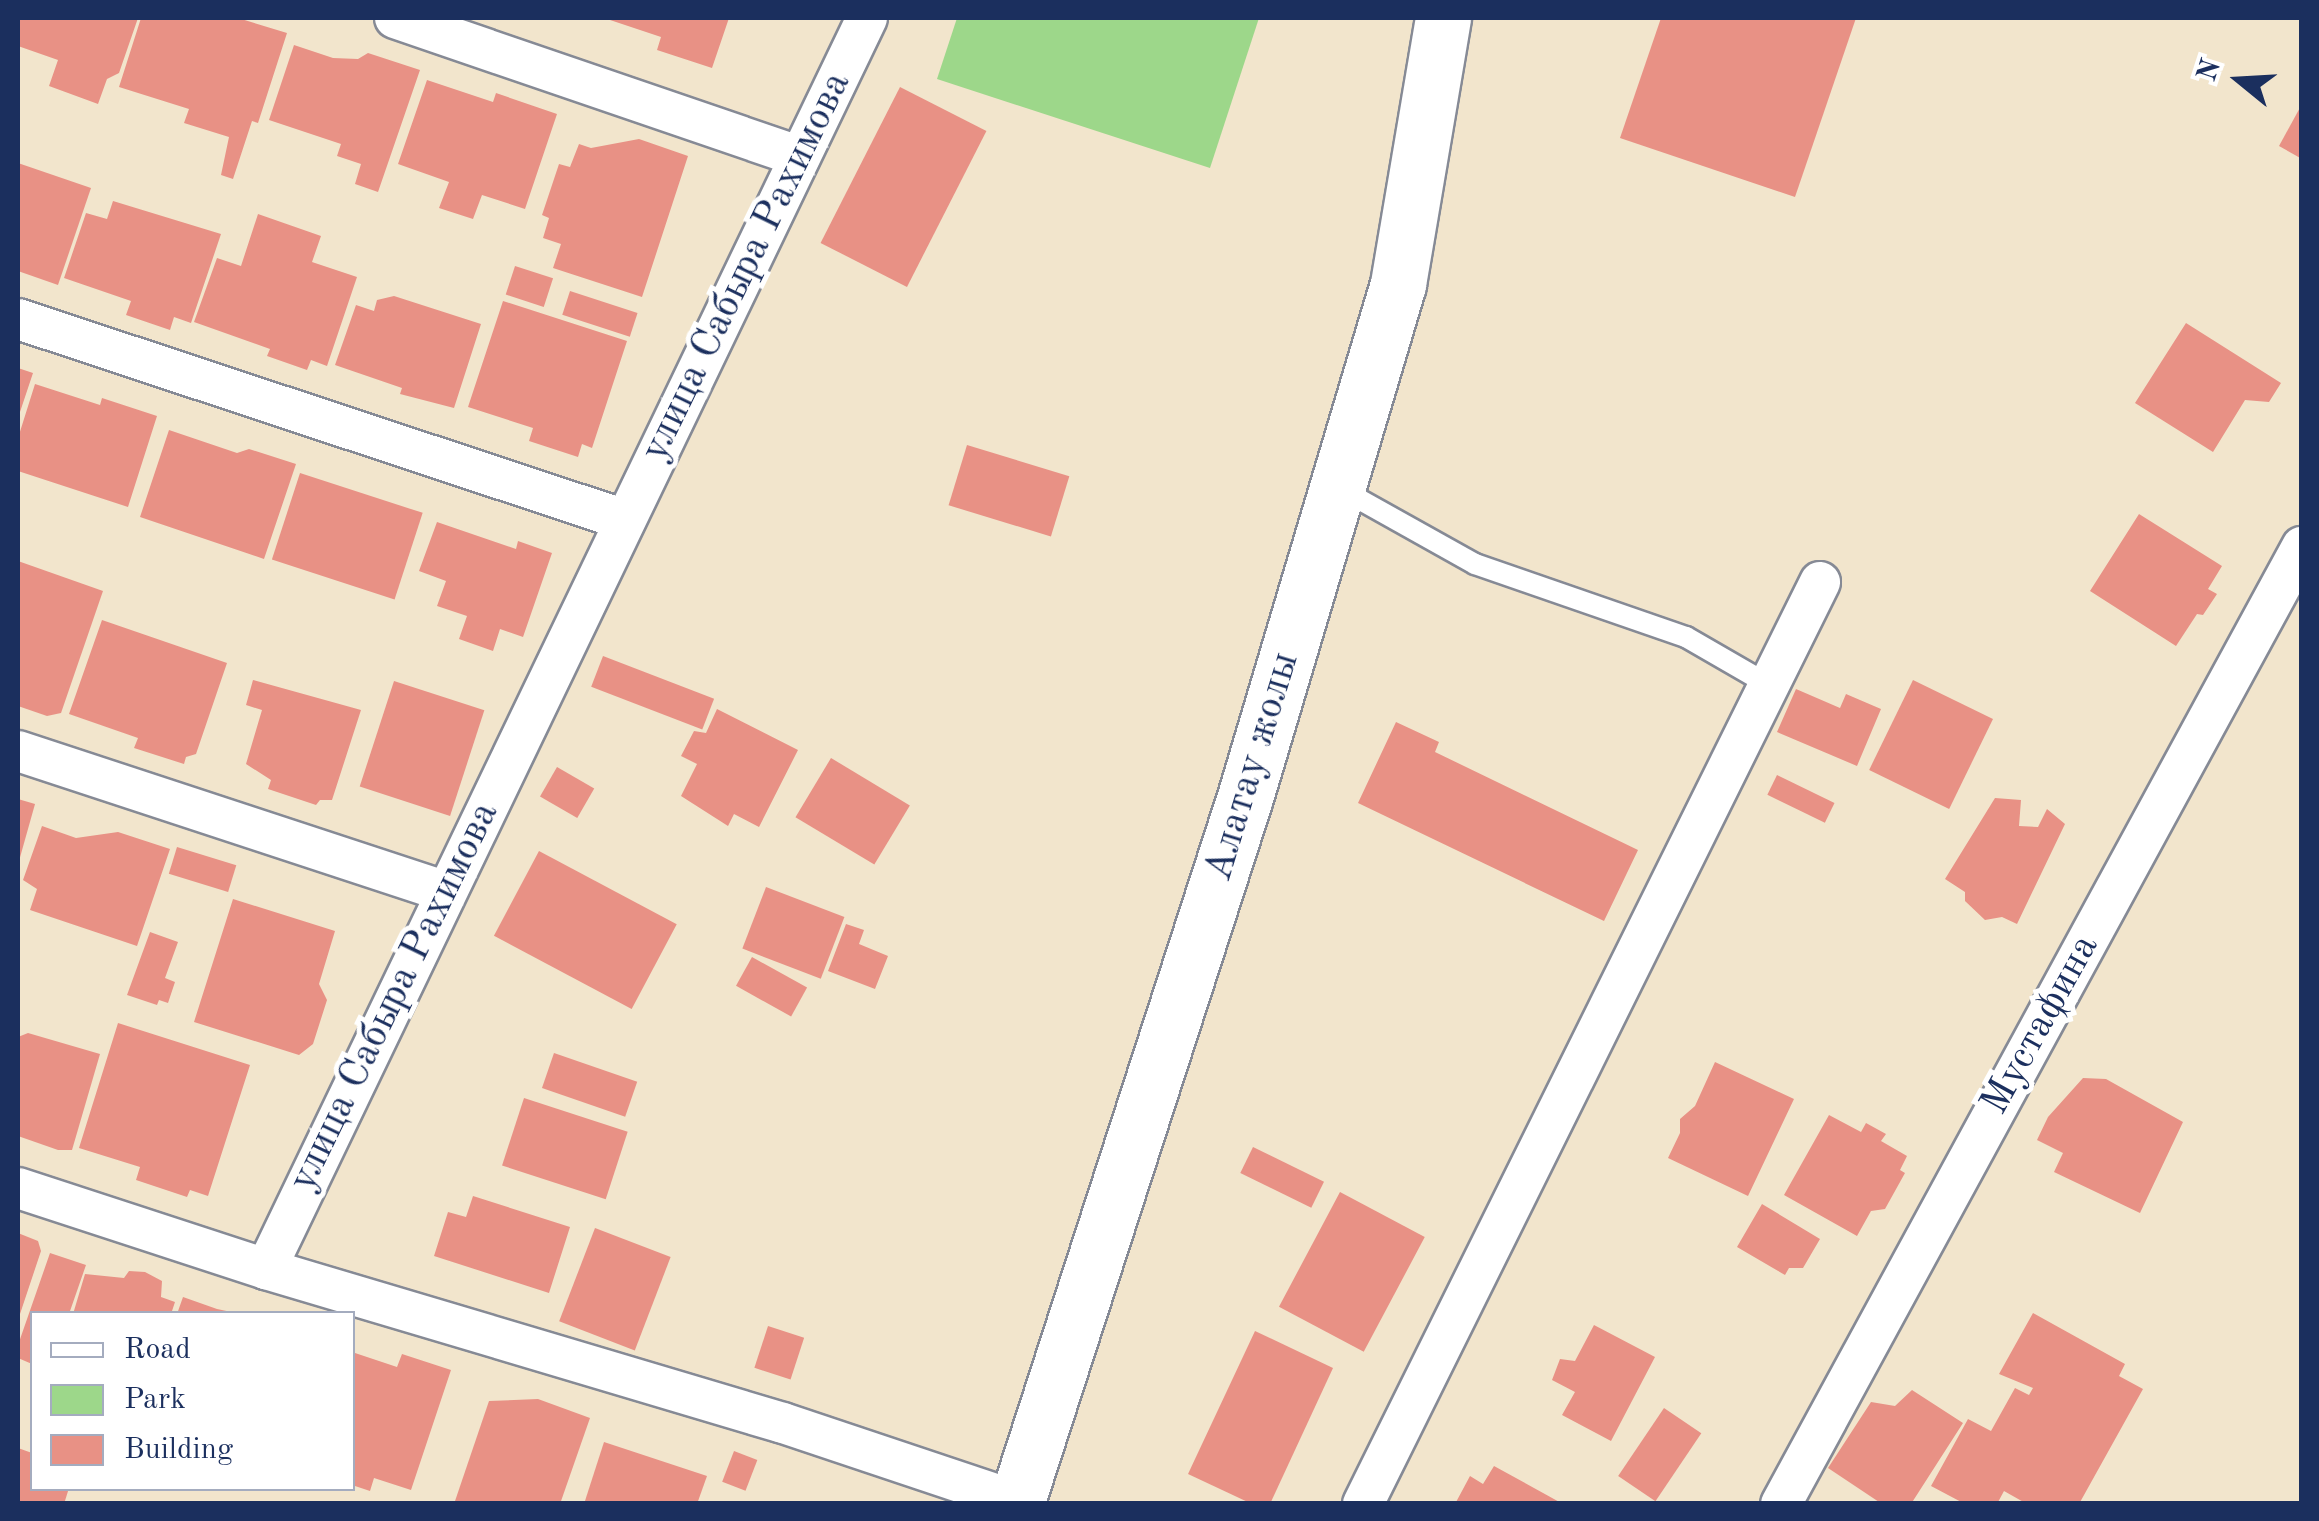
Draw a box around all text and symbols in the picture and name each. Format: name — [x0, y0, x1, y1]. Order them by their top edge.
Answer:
north arrow — [2189, 30, 2289, 130]
text: N — [2194, 56, 2227, 85]
street label: улица Сабыра Рахимова — [632, 65, 862, 469]
street label: Алатау жолы — [1195, 647, 1311, 887]
street label: улица Сабыра Рахимова — [280, 795, 510, 1199]
street label: Мустафина — [1972, 926, 2110, 1124]
legend — [30, 1311, 355, 1491]
text: Road — [124, 1335, 191, 1365]
text: Park — [124, 1385, 186, 1415]
text: Building — [124, 1435, 233, 1465]

